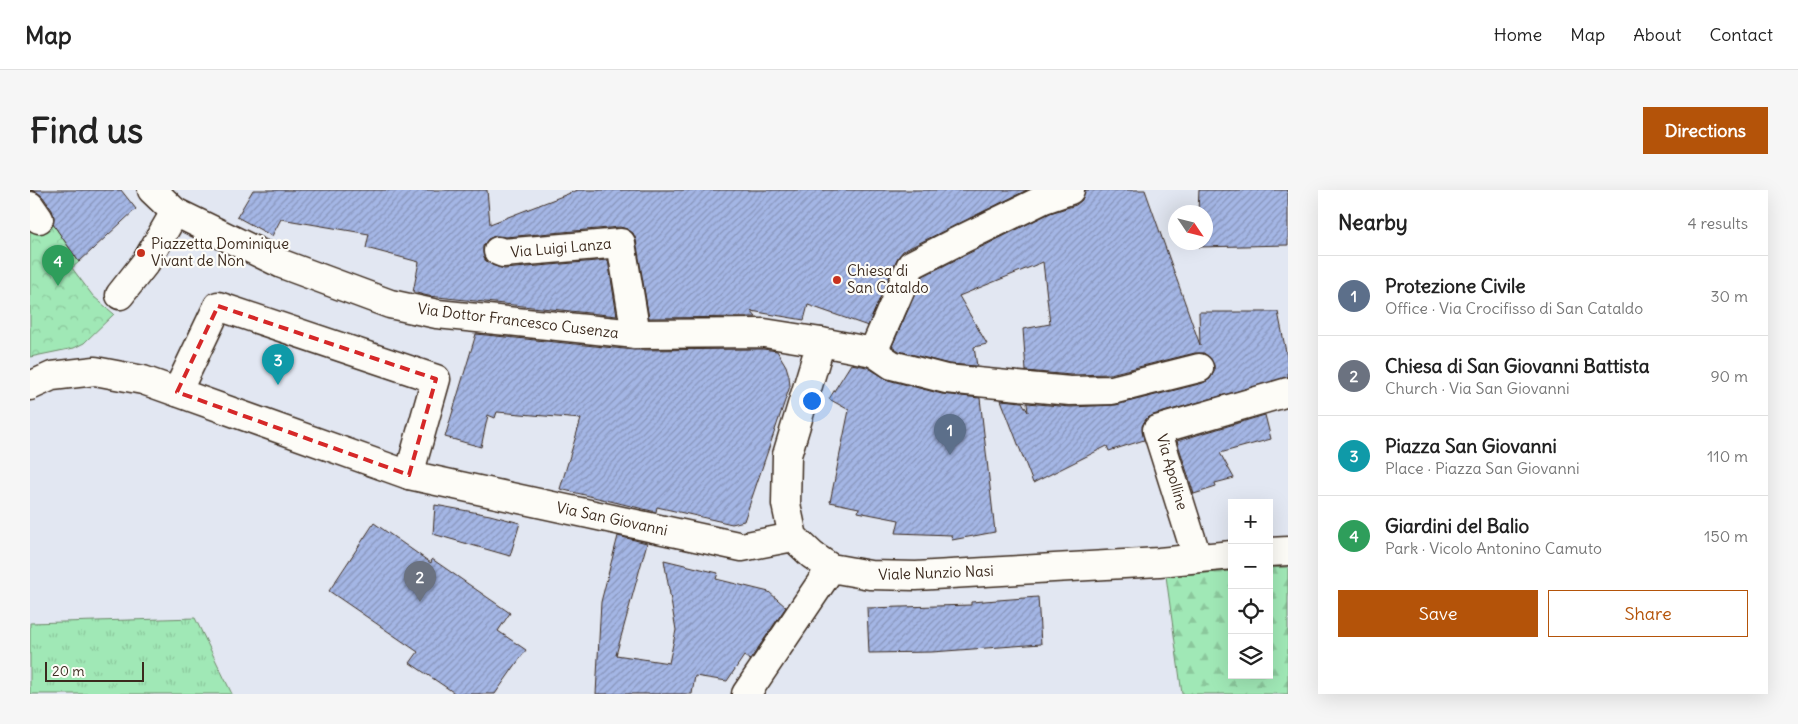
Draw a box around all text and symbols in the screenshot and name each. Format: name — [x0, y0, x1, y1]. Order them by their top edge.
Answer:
text: Map — [25, 20, 72, 50]
text: Home — [1494, 23, 1542, 46]
text: Map — [1570, 23, 1605, 46]
text: About — [1633, 23, 1681, 46]
text: Contact — [1709, 23, 1773, 46]
button: Directions — [1643, 107, 1768, 154]
text: Find us — [30, 108, 143, 152]
north arrow — [1168, 205, 1213, 250]
text: Nearby — [1338, 209, 1408, 236]
text: 4 results — [1687, 213, 1748, 233]
place label: Piazzetta Dominique Vivant de Non — [151, 234, 289, 270]
street label: Via Luigi Lanza — [510, 234, 613, 261]
pin: 4 — [42, 245, 74, 286]
marker: Piazzetta Dominique Vivant de Non — [135, 247, 147, 259]
place label: Chiesa di San Cataldo — [847, 261, 929, 297]
marker: Chiesa di San Cataldo — [831, 274, 843, 286]
text: Protezione Civile — [1385, 274, 1526, 298]
text: 1 — [1351, 286, 1357, 306]
text: 30 m — [1711, 286, 1748, 306]
text: Office · Via Crocifisso di San Cataldo — [1385, 298, 1643, 318]
street label: Via Dottor Francesco Cusenza — [416, 299, 620, 342]
pin: 3 — [262, 344, 294, 385]
text: Chiesa di San Giovanni Battista — [1385, 354, 1650, 378]
text: 2 — [1350, 366, 1358, 386]
text: 90 m — [1710, 366, 1748, 386]
text: Church · Via San Giovanni — [1385, 378, 1570, 398]
your location — [799, 388, 825, 414]
pin: 1 — [934, 414, 966, 455]
street label: Via Apolline — [1153, 432, 1192, 512]
text: Piazza San Giovanni — [1385, 434, 1557, 458]
text: 3 — [1349, 446, 1359, 466]
text: 110 m — [1707, 446, 1748, 466]
text: Place · Piazza San Giovanni — [1385, 458, 1580, 478]
street label: Via San Giovanni — [555, 497, 669, 540]
map controls — [1228, 499, 1273, 679]
button: + — [1228, 499, 1273, 544]
text: Giardini del Balio — [1385, 514, 1529, 538]
text: 4 — [1349, 526, 1359, 546]
text: 150 m — [1704, 526, 1748, 546]
text: Park · Vicolo Antonino Camuto — [1385, 538, 1602, 558]
button: − — [1228, 544, 1273, 589]
pin: 2 — [404, 561, 436, 602]
street label: Viale Nunzio Nasi — [878, 561, 994, 584]
button: locate — [1228, 589, 1273, 634]
button: Save — [1338, 590, 1538, 637]
button: Share — [1548, 590, 1748, 637]
button: layers — [1228, 634, 1273, 679]
scale bar — [45, 659, 144, 682]
text: 20 m — [52, 662, 85, 680]

